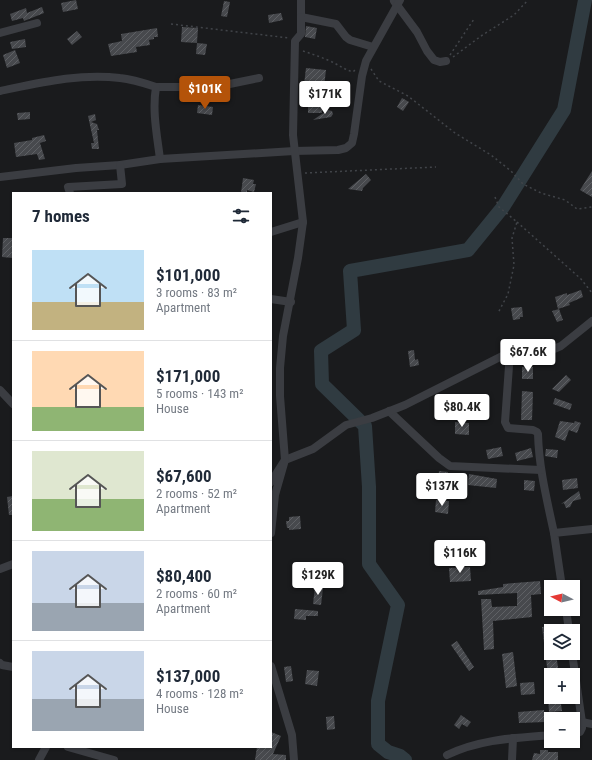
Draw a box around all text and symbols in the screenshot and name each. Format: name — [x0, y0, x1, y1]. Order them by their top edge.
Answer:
pin: $101K — [177, 76, 233, 110]
text: $101K — [188, 81, 222, 96]
pin: $171K — [297, 81, 353, 115]
text: $171K — [308, 86, 342, 101]
icon: filters — [230, 205, 252, 227]
text: 7 homes — [32, 206, 90, 226]
text: $101,000 — [156, 265, 220, 285]
icon: home — [64, 266, 112, 314]
text: 3 rooms · 83 m² — [156, 285, 237, 300]
text: Apartment — [156, 300, 210, 315]
pin: $67.6K — [495, 339, 561, 373]
text: $67.6K — [509, 344, 547, 359]
text: $171,000 — [156, 366, 220, 386]
icon: home — [64, 367, 112, 415]
text: 5 rooms · 143 m² — [156, 386, 243, 401]
pin: $80.4K — [429, 394, 495, 428]
text: $80.4K — [443, 399, 481, 414]
text: House — [156, 401, 189, 416]
text: $67,600 — [156, 466, 212, 486]
icon: home — [64, 467, 112, 515]
pin: $137K — [414, 473, 470, 507]
text: $137K — [425, 478, 459, 493]
text: 2 rooms · 52 m² — [156, 486, 237, 501]
text: Apartment — [156, 501, 210, 516]
pin: $116K — [432, 540, 488, 574]
text: $116K — [443, 545, 477, 560]
pin: $129K — [290, 562, 346, 596]
text: $80,400 — [156, 566, 212, 586]
icon: home — [64, 567, 112, 615]
text: $129K — [301, 567, 335, 582]
north arrow — [544, 580, 580, 616]
map controls — [544, 580, 580, 748]
text: 2 rooms · 60 m² — [156, 586, 237, 601]
text: Apartment — [156, 601, 210, 616]
button: layers — [544, 624, 580, 660]
text: $137,000 — [156, 666, 220, 686]
icon: home — [64, 667, 112, 715]
button: + — [544, 668, 580, 704]
text: 4 rooms · 128 m² — [156, 686, 243, 701]
text: House — [156, 701, 189, 716]
button: − — [544, 712, 580, 748]

